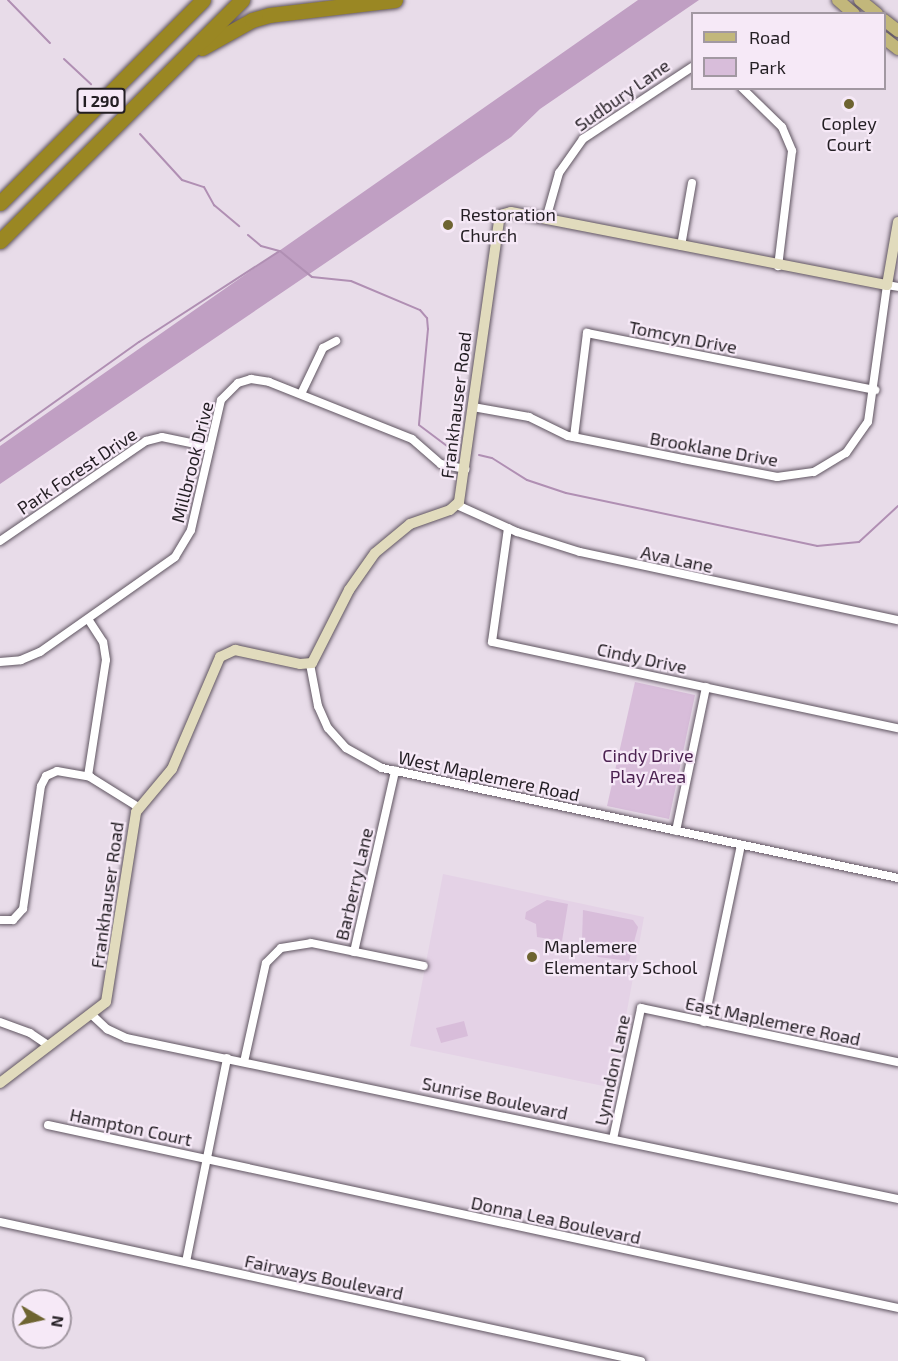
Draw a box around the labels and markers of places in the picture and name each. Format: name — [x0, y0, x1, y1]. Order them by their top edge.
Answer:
marker: Copley Court — [842, 97, 856, 111]
place label: Copley Court — [821, 113, 877, 156]
place label: Restoration Church — [460, 204, 556, 246]
marker: Restoration Church — [441, 218, 455, 232]
place label: Maplemere Elementary School — [544, 936, 698, 978]
marker: Maplemere Elementary School — [525, 950, 539, 964]

